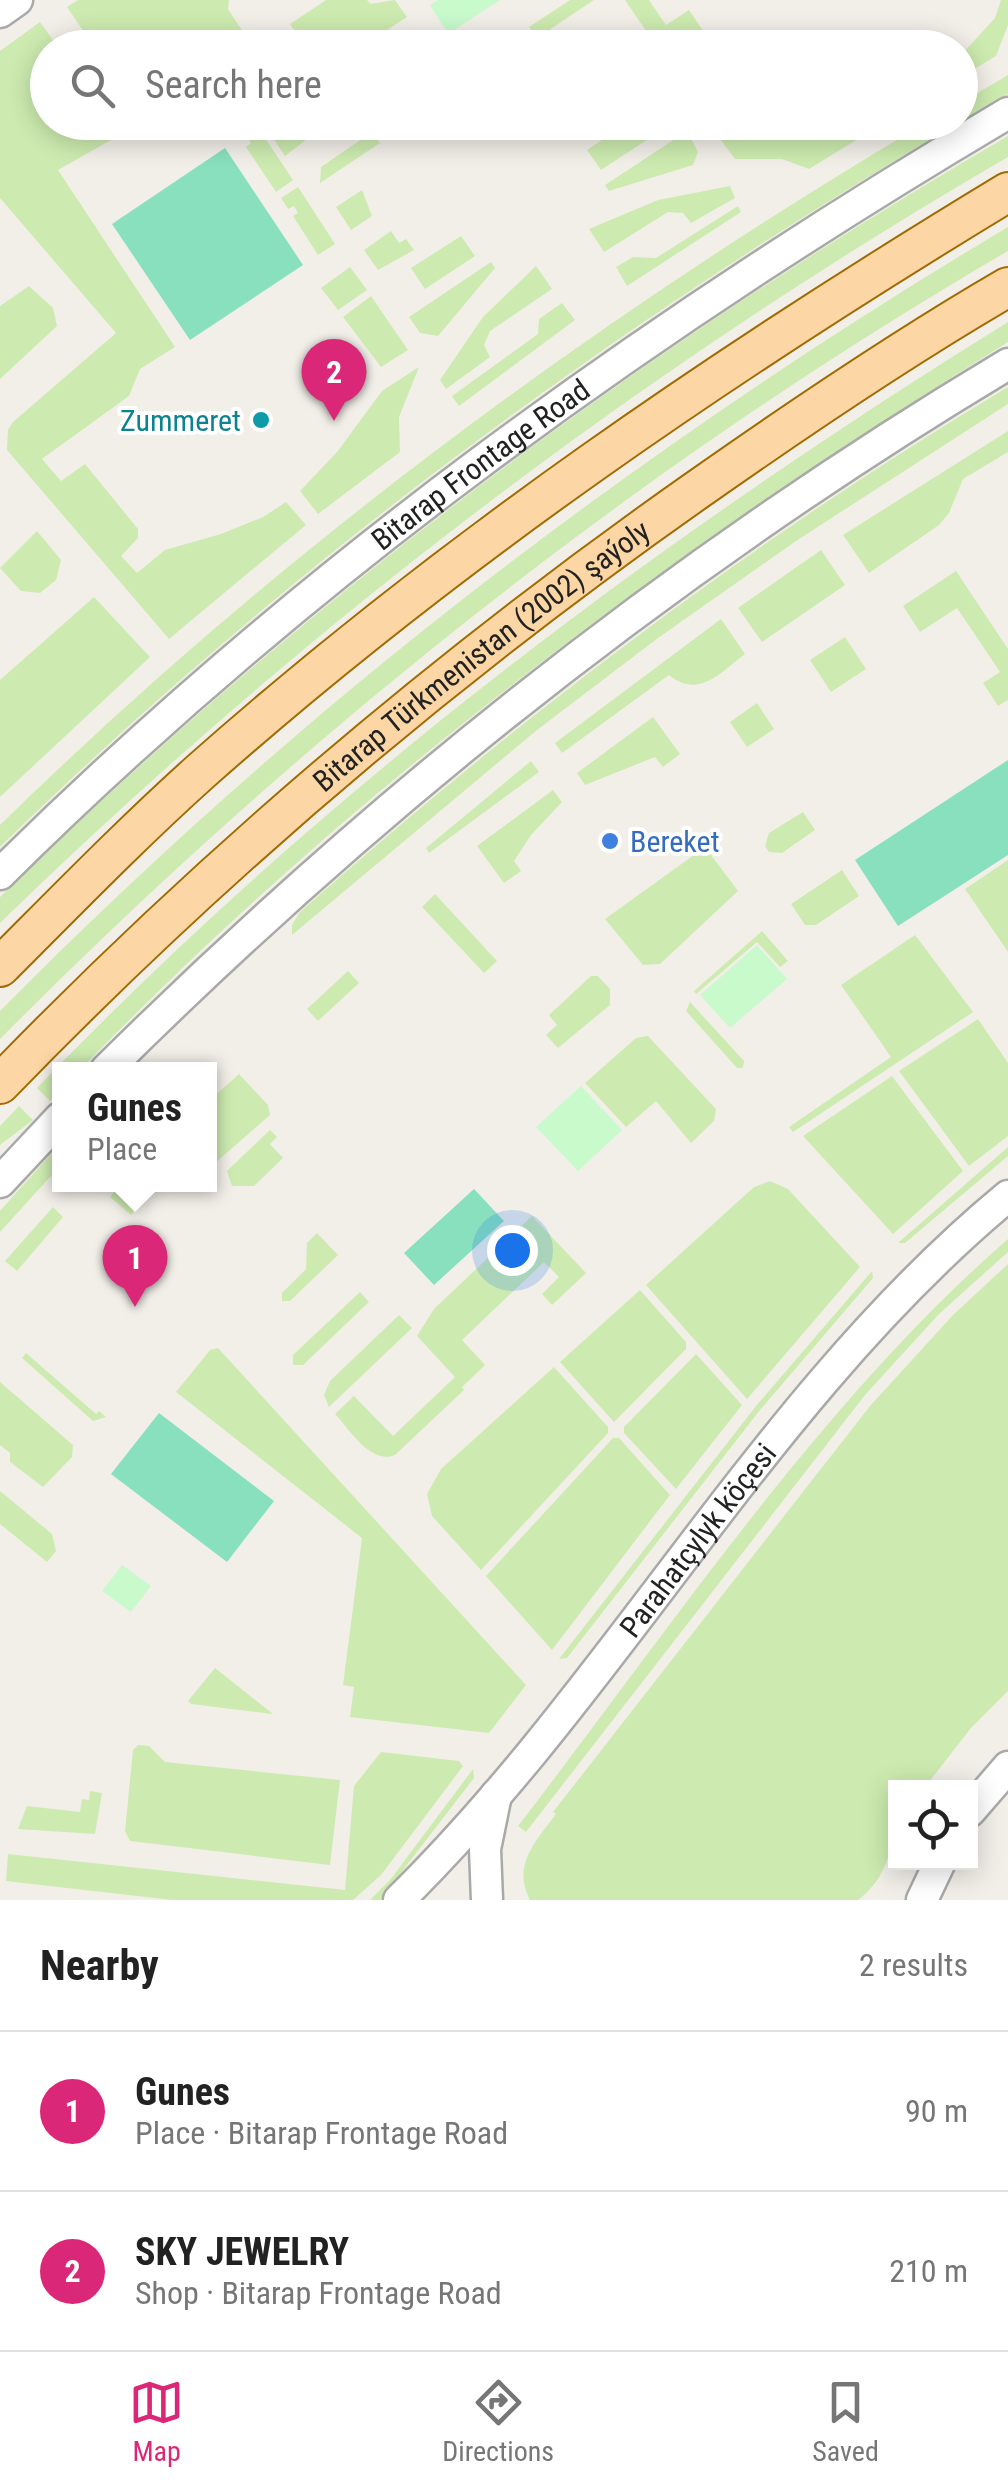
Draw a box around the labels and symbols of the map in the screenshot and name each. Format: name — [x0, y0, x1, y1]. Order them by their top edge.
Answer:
pin: 2 — [302, 338, 366, 421]
street label: Bitarap Frontage Road — [364, 371, 596, 557]
place label: Zummeret — [120, 403, 241, 438]
marker: Zummeret — [250, 409, 272, 431]
street label: Bitarap Türkmenistan (2002) şaýoly — [306, 512, 656, 798]
place label: Bereket — [630, 824, 720, 859]
marker: Bereket — [599, 830, 621, 852]
pin: 1 — [102, 1224, 168, 1307]
your location — [487, 1225, 538, 1276]
street label: Parahatçylyk köçesi — [612, 1436, 783, 1644]

